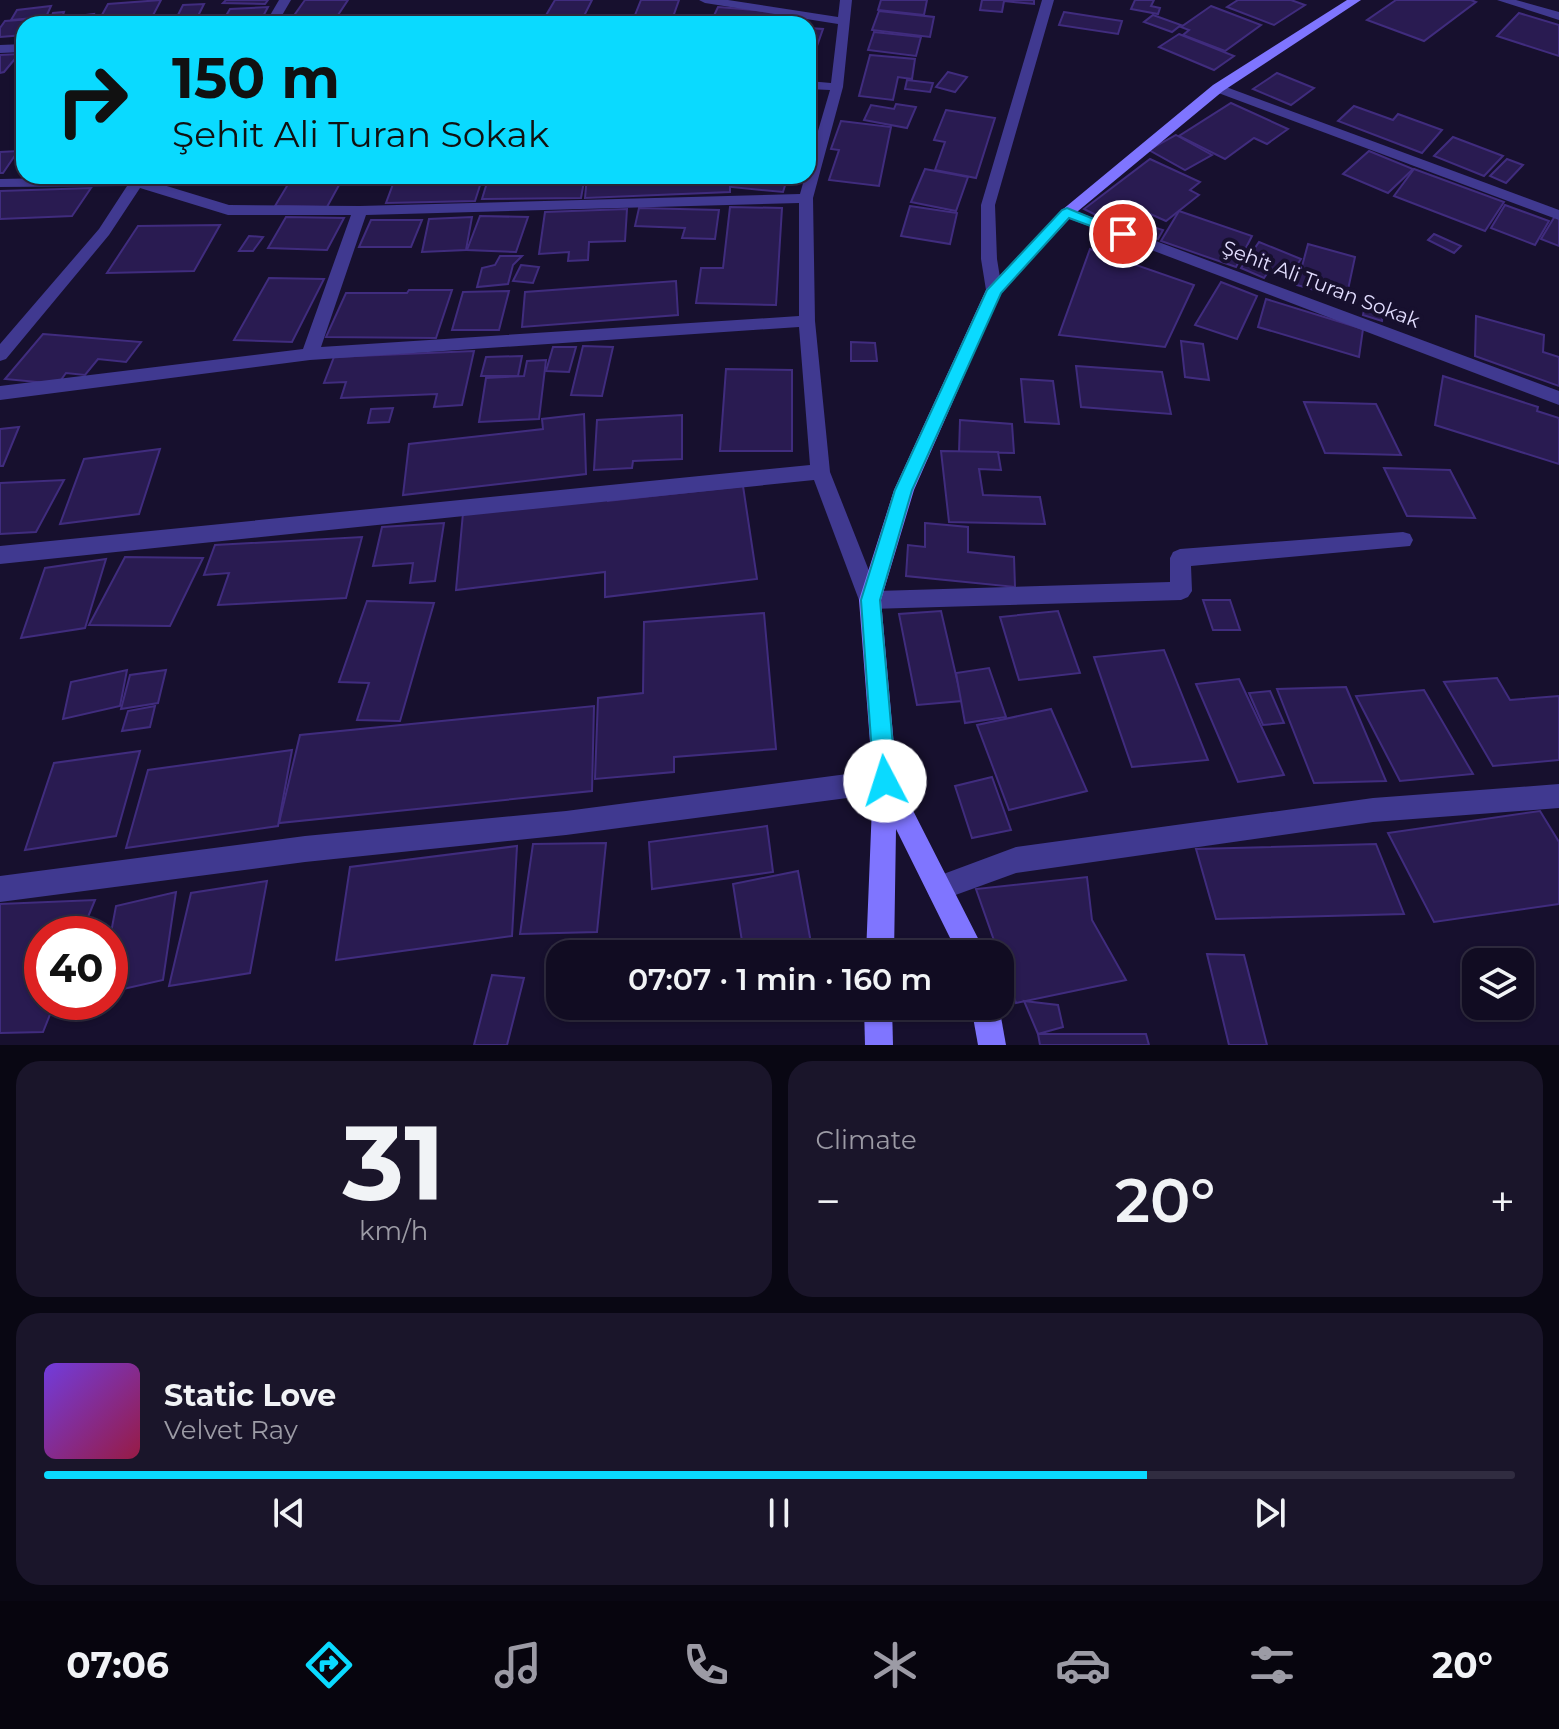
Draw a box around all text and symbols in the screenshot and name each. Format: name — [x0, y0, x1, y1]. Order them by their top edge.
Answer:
text: 150 m — [172, 44, 340, 112]
icon: right — [40, 48, 144, 152]
text: Şehit Ali Turan Sokak — [172, 112, 549, 156]
pin — [1089, 200, 1157, 268]
icon: arrive — [1101, 212, 1145, 256]
street label: Şehit Ali Turan Sokak — [1219, 235, 1423, 333]
position arrow — [843, 739, 927, 823]
speed limit sign: 40 — [24, 916, 128, 1020]
map controls — [1462, 948, 1534, 1020]
button: layers — [1462, 948, 1534, 1020]
text: 07:07 · 1 min · 160 m — [628, 961, 932, 998]
text: 31 — [343, 1099, 445, 1226]
text: Climate — [816, 1124, 917, 1156]
text: 20° — [1115, 1164, 1215, 1237]
text: − — [816, 1174, 841, 1228]
text: + — [1490, 1174, 1515, 1228]
text: km/h — [359, 1215, 428, 1247]
text: Static Love — [164, 1377, 336, 1414]
text: Velvet Ray — [164, 1414, 298, 1446]
icon: previous — [267, 1491, 311, 1535]
icon: pause — [757, 1491, 801, 1535]
icon: next — [1248, 1491, 1292, 1535]
icon: directions — [301, 1637, 357, 1693]
icon: music — [490, 1637, 546, 1693]
icon: phone — [678, 1637, 734, 1693]
icon: climate — [867, 1637, 923, 1693]
icon: car — [1055, 1637, 1111, 1693]
icon: filters — [1244, 1637, 1300, 1693]
text: 07:06 — [66, 1643, 169, 1687]
text: 20° — [1432, 1643, 1493, 1687]

